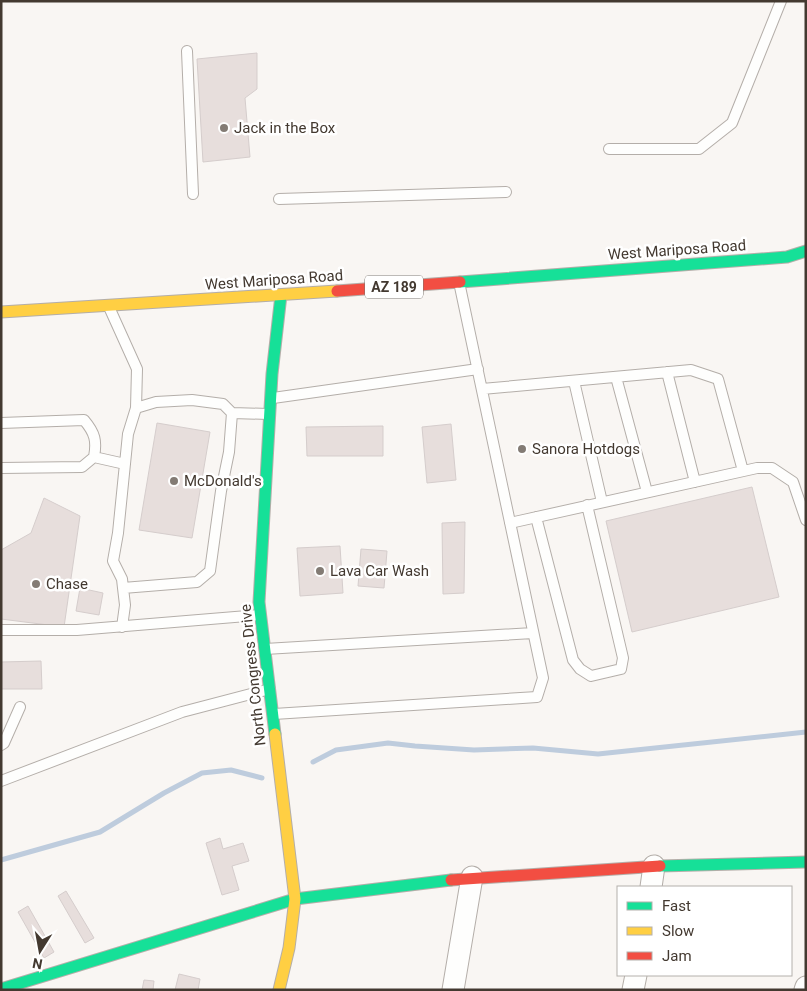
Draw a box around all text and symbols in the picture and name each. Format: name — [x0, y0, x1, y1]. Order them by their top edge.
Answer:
place label: Jack in the Box — [234, 119, 336, 137]
marker: Jack in the Box — [218, 122, 230, 134]
street label: West Mariposa Road — [607, 236, 747, 264]
street label: West Mariposa Road — [204, 266, 344, 294]
road number: AZ 189 — [365, 276, 423, 298]
place label: Sanora Hotdogs — [532, 440, 640, 458]
marker: Sanora Hotdogs — [516, 443, 528, 455]
place label: McDonald's — [184, 472, 262, 490]
marker: McDonald's — [168, 475, 180, 487]
place label: Lava Car Wash — [330, 562, 429, 580]
marker: Lava Car Wash — [314, 565, 326, 577]
place label: Chase — [46, 575, 88, 593]
marker: Chase — [30, 578, 42, 590]
street label: North Congress Drive — [237, 603, 269, 747]
legend — [617, 886, 792, 976]
text: Fast — [662, 897, 691, 915]
text: Slow — [662, 922, 694, 940]
north arrow — [15, 926, 65, 976]
text: Jam — [662, 947, 692, 965]
text: N — [31, 955, 44, 973]

